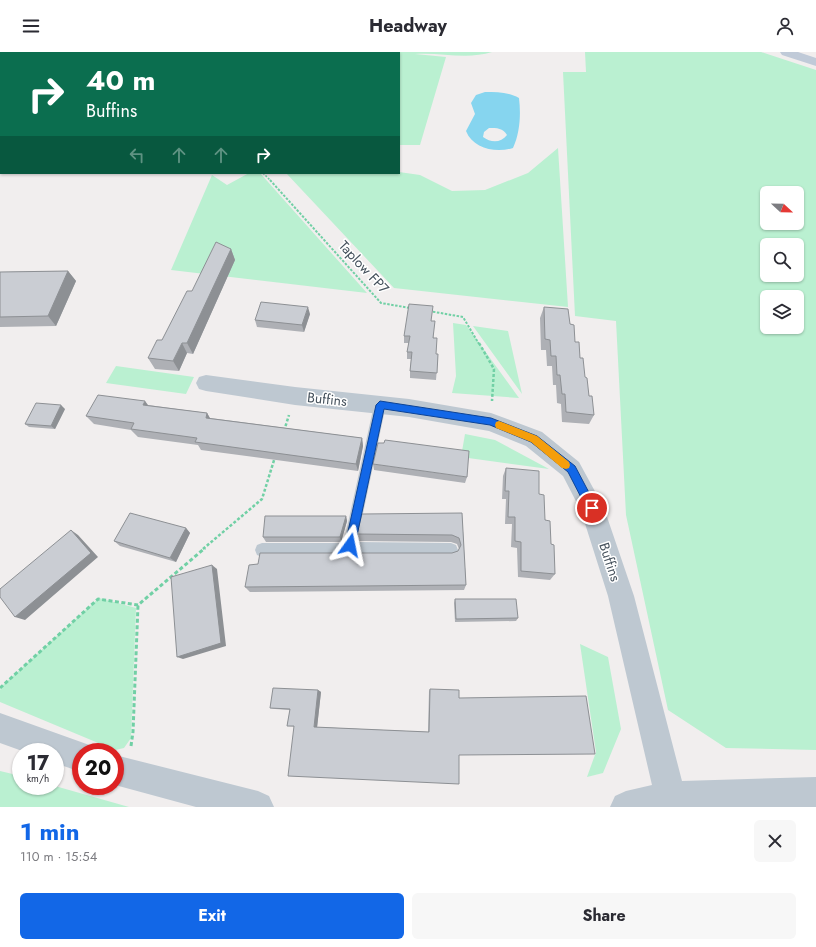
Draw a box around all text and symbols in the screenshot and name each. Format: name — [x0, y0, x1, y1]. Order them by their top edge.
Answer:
text: Headway — [369, 13, 447, 39]
icon: menu — [20, 15, 42, 37]
icon: person — [774, 15, 796, 37]
text: 40 m — [86, 60, 155, 101]
icon: right — [20, 68, 72, 120]
text: Buffins — [86, 98, 137, 124]
icon: left — [126, 144, 148, 166]
icon: ahead — [168, 144, 190, 166]
icon: ahead — [210, 144, 232, 166]
icon: right — [252, 144, 274, 166]
north arrow — [760, 186, 804, 230]
map controls — [760, 186, 804, 334]
street label: Taplow FP7 — [334, 236, 394, 298]
button: search — [760, 238, 804, 282]
button: layers — [760, 290, 804, 334]
street label: Buffins — [306, 387, 348, 411]
pin — [575, 491, 609, 525]
icon: arrive — [581, 497, 603, 519]
position arrow — [329, 524, 371, 566]
street label: Buffins — [594, 540, 626, 584]
speed limit sign: 20 — [72, 743, 124, 795]
text: 17 — [27, 749, 49, 778]
text: km/h — [27, 771, 49, 786]
text: 1 min — [20, 814, 80, 849]
button: close — [754, 820, 796, 862]
text: 110 m · 15:54 — [20, 847, 97, 866]
button: Exit — [20, 893, 404, 939]
button: Share — [412, 893, 796, 939]

